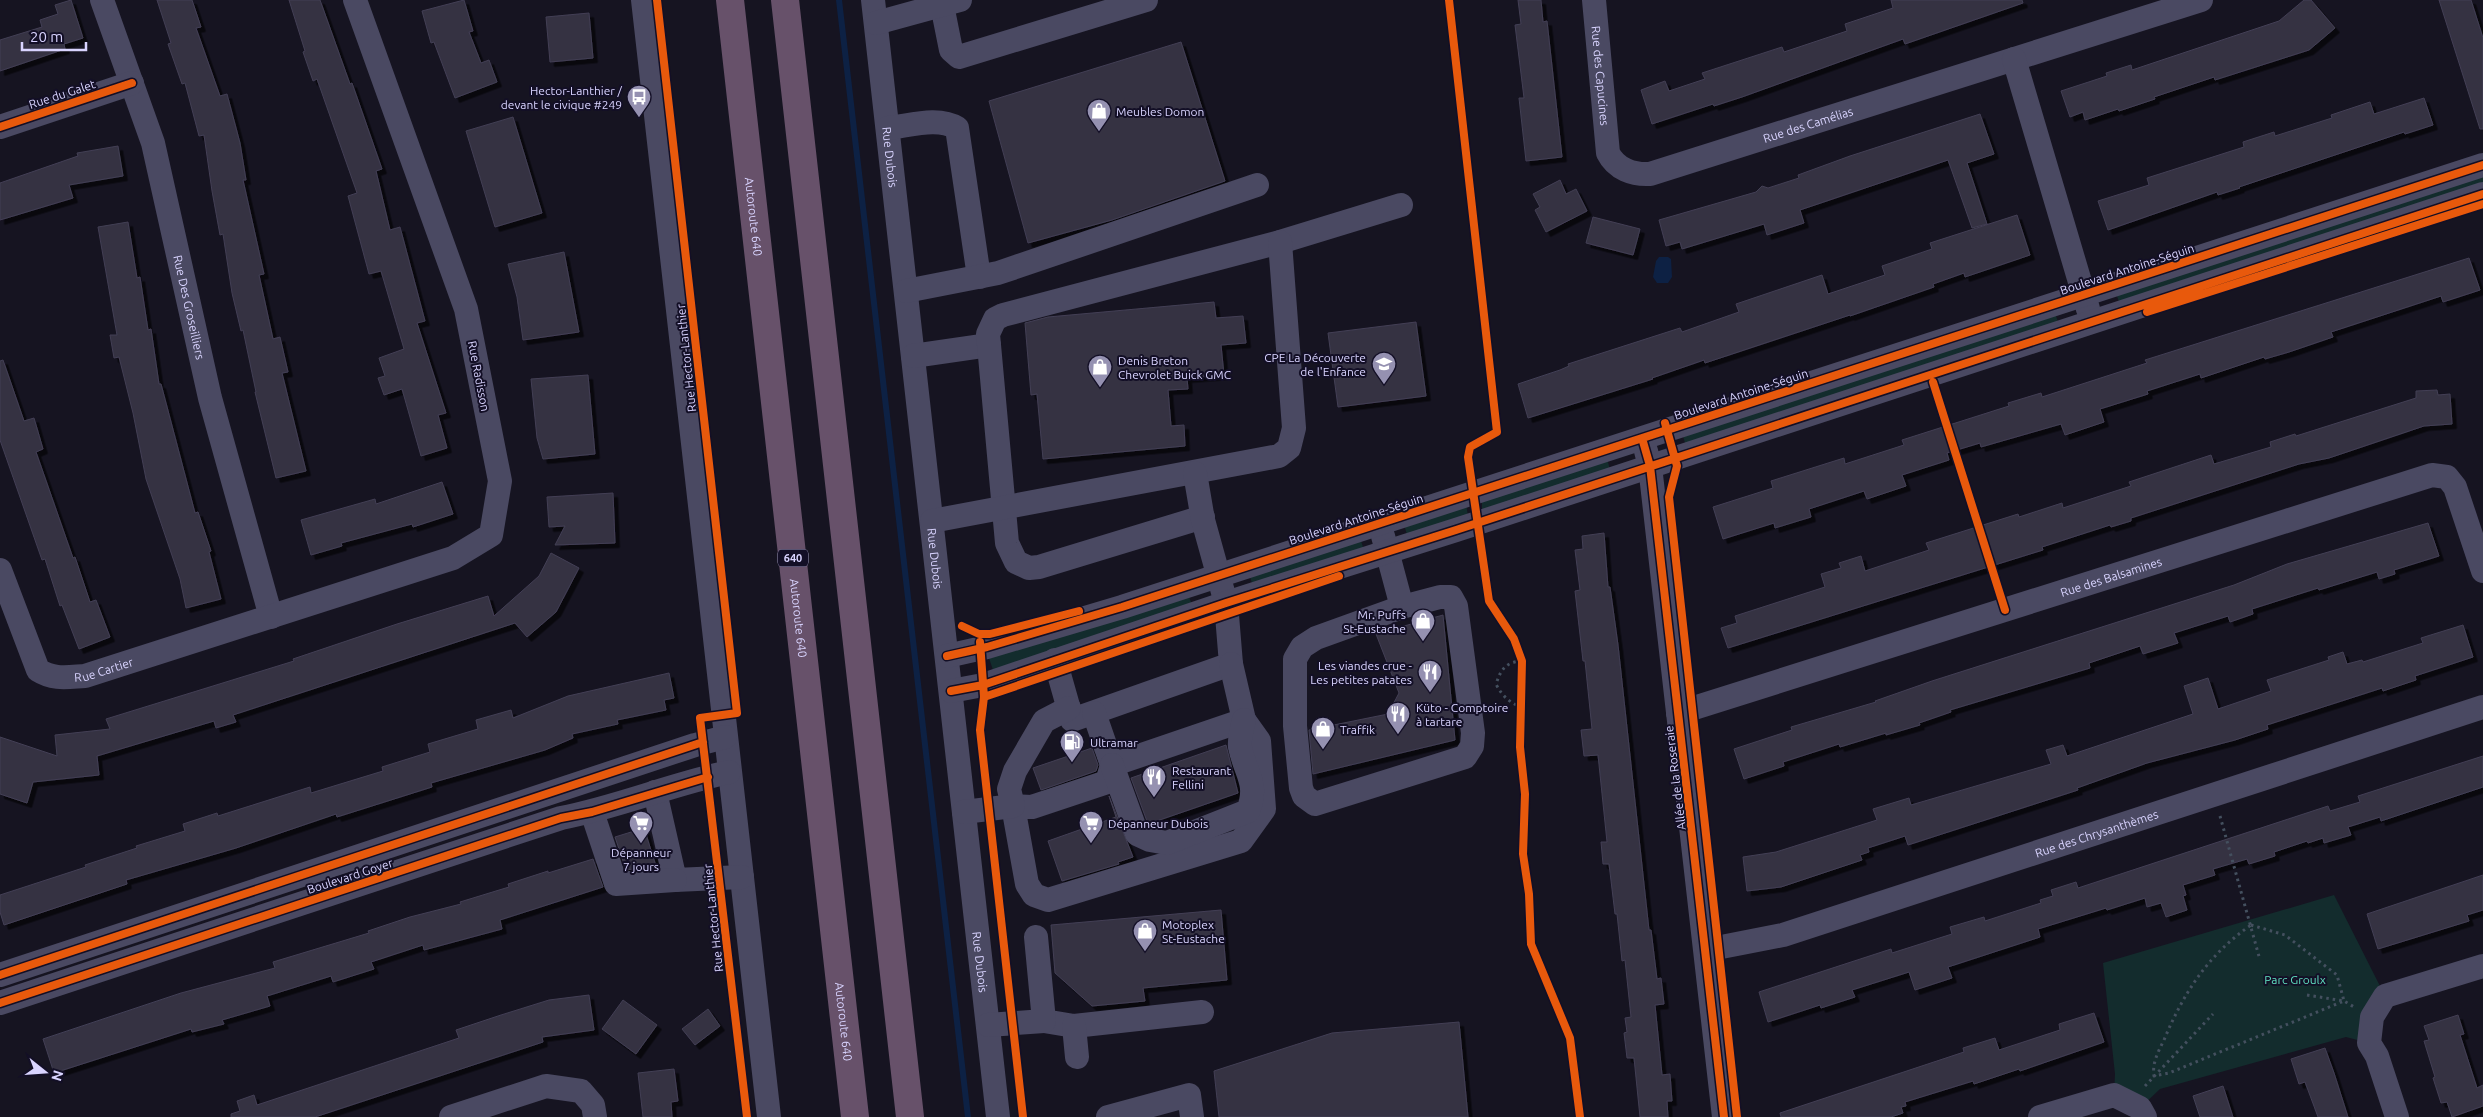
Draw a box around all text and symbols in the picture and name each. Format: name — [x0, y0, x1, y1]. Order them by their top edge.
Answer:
scale bar — [22, 20, 86, 52]
street label: Rue des Capucines — [1590, 25, 1612, 126]
text: 20 m — [30, 28, 63, 45]
street label: Rue du Galet — [27, 77, 97, 111]
place label: Hector-Lanthier / devant le civique #249 — [501, 84, 623, 111]
bus stop icon: Hector-Lanthier / devant le civique #249 — [626, 84, 652, 118]
shop icon: Meubles Domon — [1086, 98, 1112, 132]
street label: Rue des Camélias — [1761, 104, 1854, 144]
place label: Meubles Domon — [1116, 105, 1204, 118]
street label: Rue Dubois — [881, 126, 900, 188]
street label: Autoroute 640 — [743, 177, 765, 257]
street label: Boulevard Antoine-Séguin — [2058, 241, 2196, 297]
street label: Rue Des Groseilliers — [172, 254, 208, 361]
street label: Rue Hector-Lanthier — [674, 303, 698, 413]
street label: Rue Radisson — [466, 340, 492, 412]
place label: CPE La Découverte de l'Enfance — [1264, 351, 1366, 378]
school or university icon: CPE La Découverte de l'Enfance — [1371, 351, 1397, 385]
shop icon: Denis Breton Chevrolet Buick GMC — [1087, 354, 1113, 388]
place label: Denis Breton Chevrolet Buick GMC — [1118, 354, 1232, 381]
street label: Boulevard Antoine-Séguin — [1672, 366, 1810, 422]
street label: Boulevard Antoine-Séguin — [1287, 491, 1425, 547]
street label: Rue Dubois — [926, 527, 945, 590]
road number: 640 — [778, 550, 808, 566]
street label: Rue des Balsamines — [2059, 554, 2163, 598]
street label: Autoroute 640 — [788, 578, 810, 658]
place label: Mr. Puffs St-Eustache — [1343, 608, 1406, 635]
shop icon: Mr. Puffs St-Eustache — [1410, 608, 1436, 642]
street label: Rue Cartier — [74, 654, 135, 683]
place label: Les viandes crue - Les petites patates — [1310, 659, 1413, 686]
restaurant icon: Les viandes crue - Les petites patates — [1417, 659, 1443, 693]
restaurant icon: Küto - Comptoire à tartare — [1385, 701, 1411, 735]
place label: Küto - Comptoire à tartare — [1416, 701, 1508, 728]
shop icon: Traffik — [1310, 716, 1336, 750]
place label: Traffik — [1340, 723, 1375, 736]
street label: Allée de la Roseraie — [1662, 725, 1688, 831]
fuel station icon: Ultramar — [1059, 729, 1085, 763]
place label: Ultramar — [1090, 736, 1138, 749]
restaurant icon: Restaurant Fellini — [1141, 764, 1167, 798]
place label: Restaurant Fellini — [1172, 764, 1232, 791]
street label: Rue des Chrysanthèmes — [2033, 807, 2160, 859]
supermarket icon: Dépanneur 7 jours — [628, 810, 654, 844]
supermarket icon: Dépanneur Dubois — [1078, 810, 1104, 844]
place label: Dépanneur Dubois — [1108, 817, 1208, 830]
place label: Dépanneur 7 jours — [611, 846, 671, 873]
street label: Boulevard Goyer — [305, 856, 395, 896]
street label: Rue Hector-Lanthier — [701, 863, 725, 973]
shop icon: Motoplex St-Eustache — [1132, 918, 1158, 952]
place label: Motoplex St-Eustache — [1162, 918, 1225, 945]
street label: Rue Dubois — [971, 931, 991, 993]
park label: Parc Groulx — [2264, 973, 2326, 986]
street label: Autoroute 640 — [833, 982, 855, 1062]
north arrow — [20, 1047, 70, 1097]
text: N — [48, 1068, 67, 1083]

